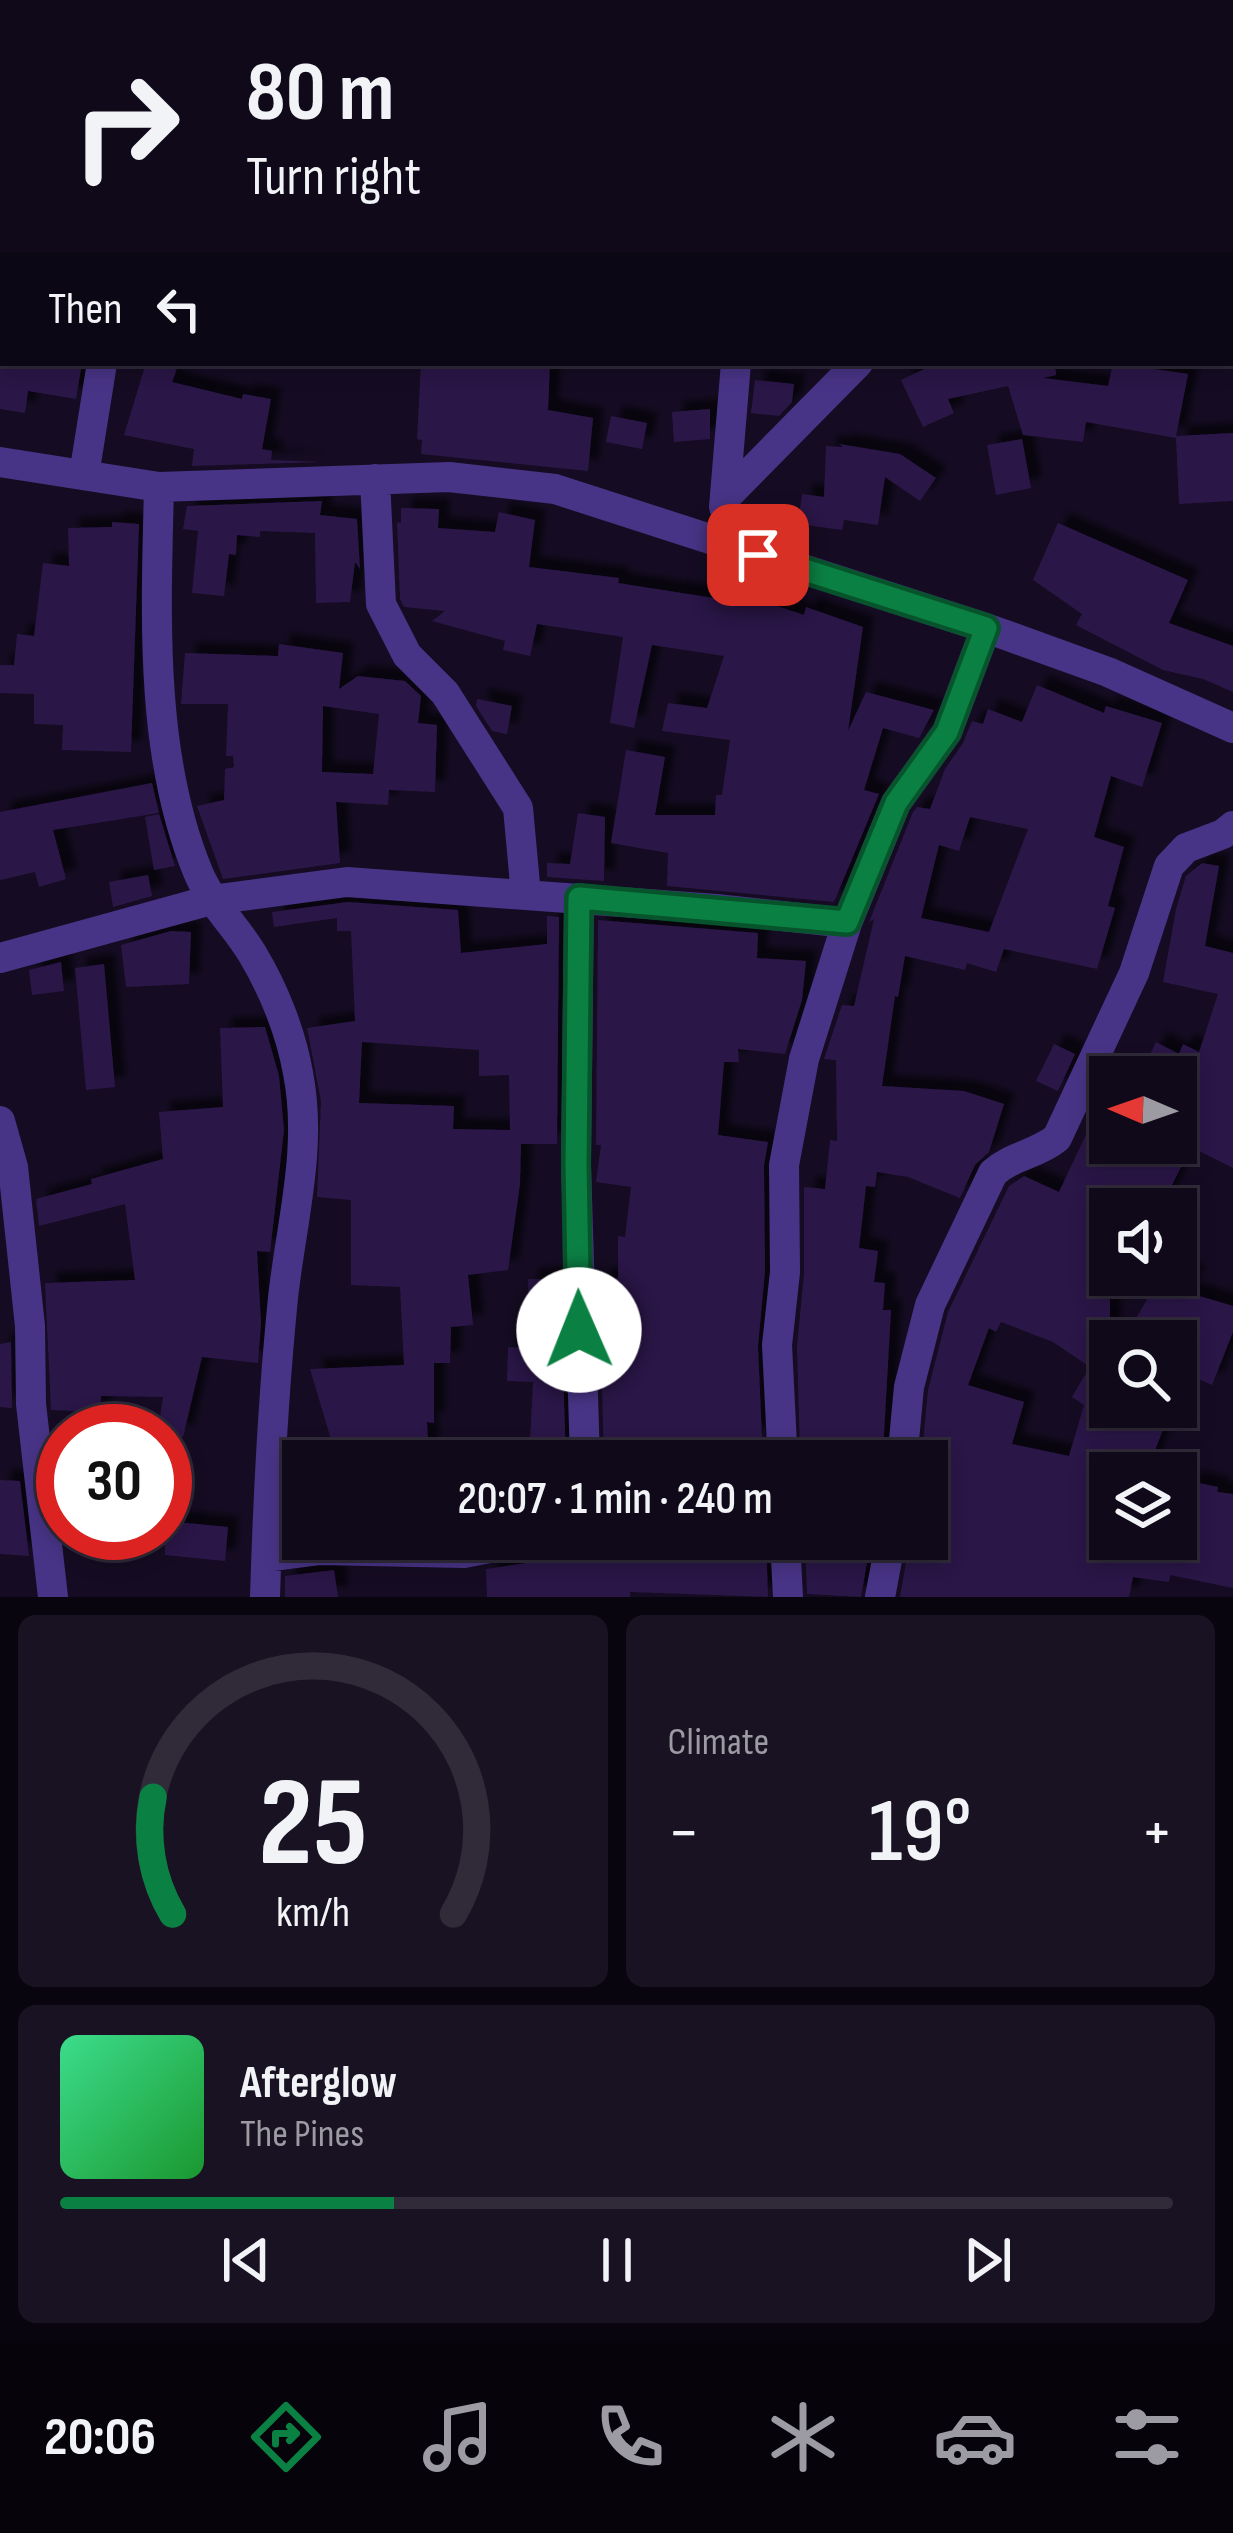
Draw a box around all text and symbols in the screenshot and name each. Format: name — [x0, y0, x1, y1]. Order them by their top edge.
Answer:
text: 80 m — [246, 43, 394, 144]
icon: right — [48, 48, 204, 204]
text: Turn right — [246, 145, 421, 210]
icon: left — [146, 276, 212, 342]
text: Then — [48, 282, 122, 337]
pin — [707, 504, 809, 606]
icon: arrive — [725, 522, 791, 588]
north arrow — [1089, 1056, 1197, 1164]
map controls — [1089, 1056, 1197, 1560]
button: sound — [1089, 1188, 1197, 1296]
position arrow — [516, 1267, 642, 1393]
button: search — [1089, 1320, 1197, 1428]
speed limit sign: 30 — [36, 1404, 192, 1560]
button: layers — [1089, 1452, 1197, 1560]
text: 20:07 · 1 min · 240 m — [457, 1472, 773, 1527]
text: Climate — [668, 1719, 769, 1766]
text: 25 — [258, 1751, 367, 1900]
text: 19° — [869, 1779, 972, 1887]
text: − — [668, 1794, 700, 1873]
text: + — [1141, 1794, 1173, 1873]
text: km/h — [276, 1887, 350, 1939]
text: Afterglow — [240, 2056, 397, 2111]
text: The Pines — [240, 2111, 364, 2158]
icon: previous — [213, 2227, 279, 2293]
icon: pause — [584, 2227, 650, 2293]
icon: next — [955, 2227, 1021, 2293]
icon: directions — [244, 2395, 328, 2479]
icon: music — [416, 2395, 500, 2479]
icon: phone — [588, 2395, 672, 2479]
icon: climate — [761, 2395, 845, 2479]
icon: car — [933, 2395, 1017, 2479]
icon: filters — [1105, 2395, 1189, 2479]
text: 20:06 — [44, 2405, 156, 2470]

